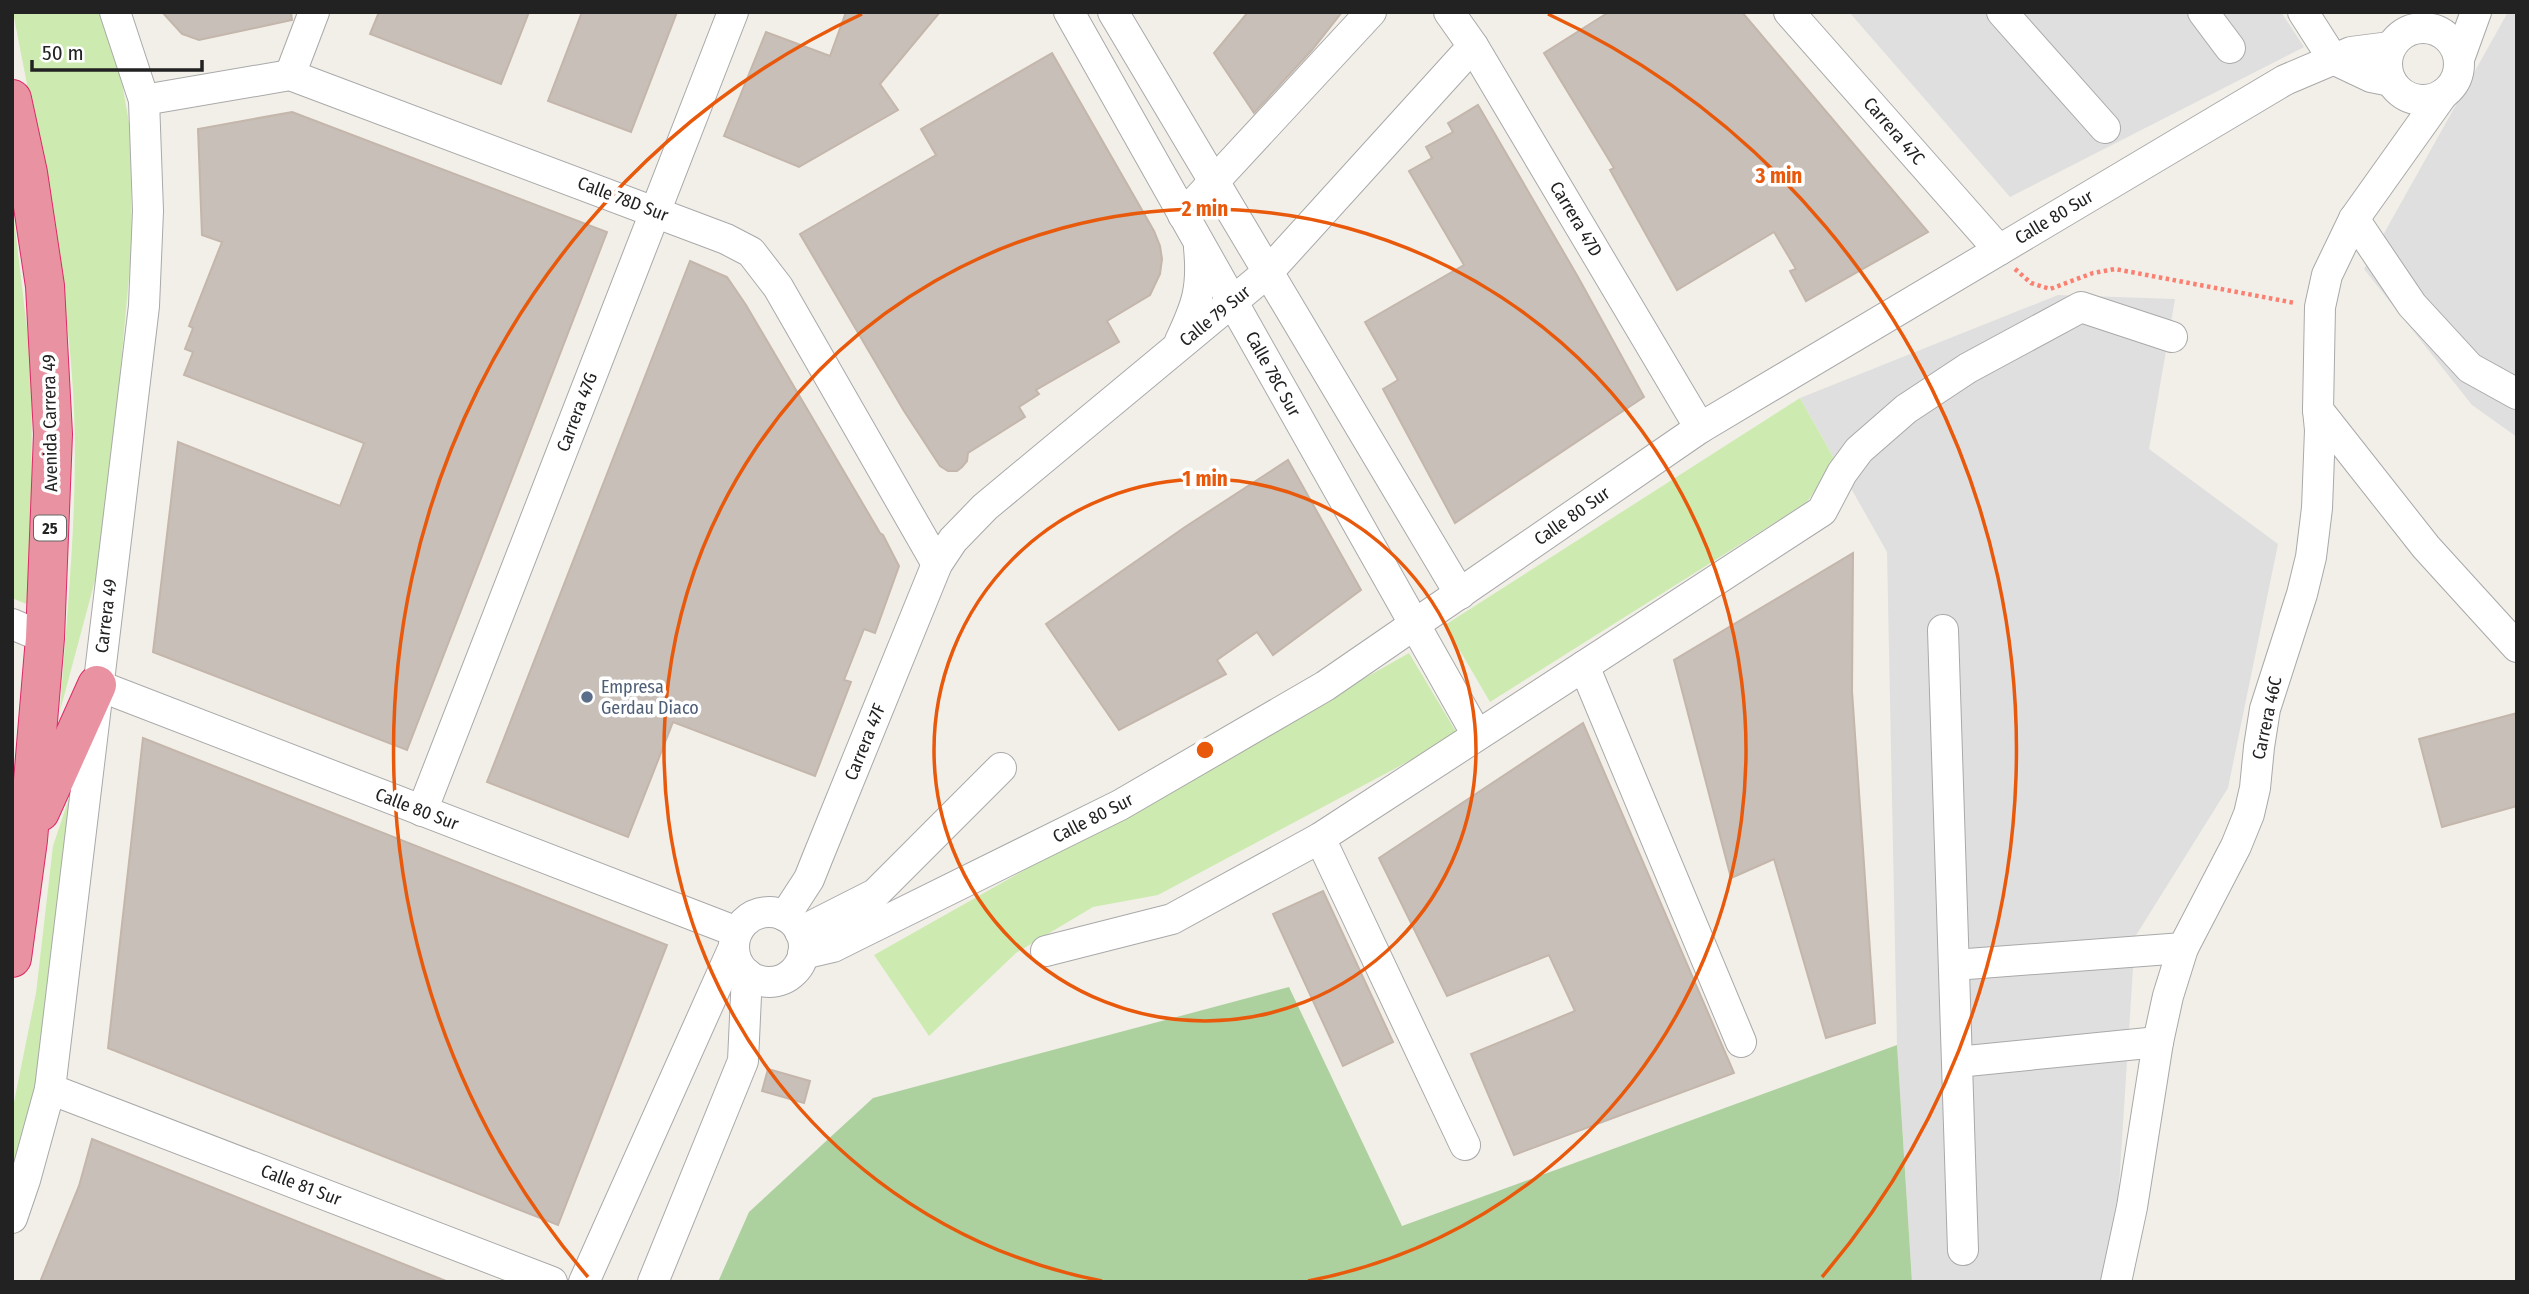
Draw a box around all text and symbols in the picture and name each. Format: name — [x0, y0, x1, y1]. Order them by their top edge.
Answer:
scale bar — [32, 28, 201, 72]
text: 50 m — [42, 40, 84, 66]
street label: Carrera 47C — [1859, 93, 1929, 169]
text: 3 min — [1755, 163, 1802, 189]
street label: Calle 78D Sur — [575, 172, 672, 227]
street label: Carrera 47D — [1545, 177, 1607, 261]
street label: Calle 80 Sur — [2011, 185, 2098, 249]
text: 2 min — [1181, 196, 1228, 222]
street label: Calle 79 Sur — [1175, 280, 1255, 351]
street label: Calle 78C Sur — [1241, 328, 1306, 421]
street label: Avenida Carrera 49 — [38, 354, 62, 492]
street label: Carrera 47G — [552, 369, 602, 455]
text: 1 min — [1182, 466, 1228, 492]
street label: Calle 80 Sur — [1530, 482, 1615, 550]
road number: 25 — [34, 516, 66, 540]
street label: Carrera 49 — [91, 578, 121, 654]
street label: Carrera 46C — [2247, 674, 2287, 762]
place label: Empresa Gerdau Diaco — [601, 676, 699, 719]
marker: Empresa Gerdau Diaco — [579, 689, 595, 705]
street label: Carrera 47F — [840, 700, 890, 784]
centre of rings — [1193, 738, 1217, 762]
street label: Calle 80 Sur — [372, 783, 462, 835]
street label: Calle 80 Sur — [1049, 788, 1138, 848]
street label: Calle 81 Sur — [258, 1160, 345, 1211]

